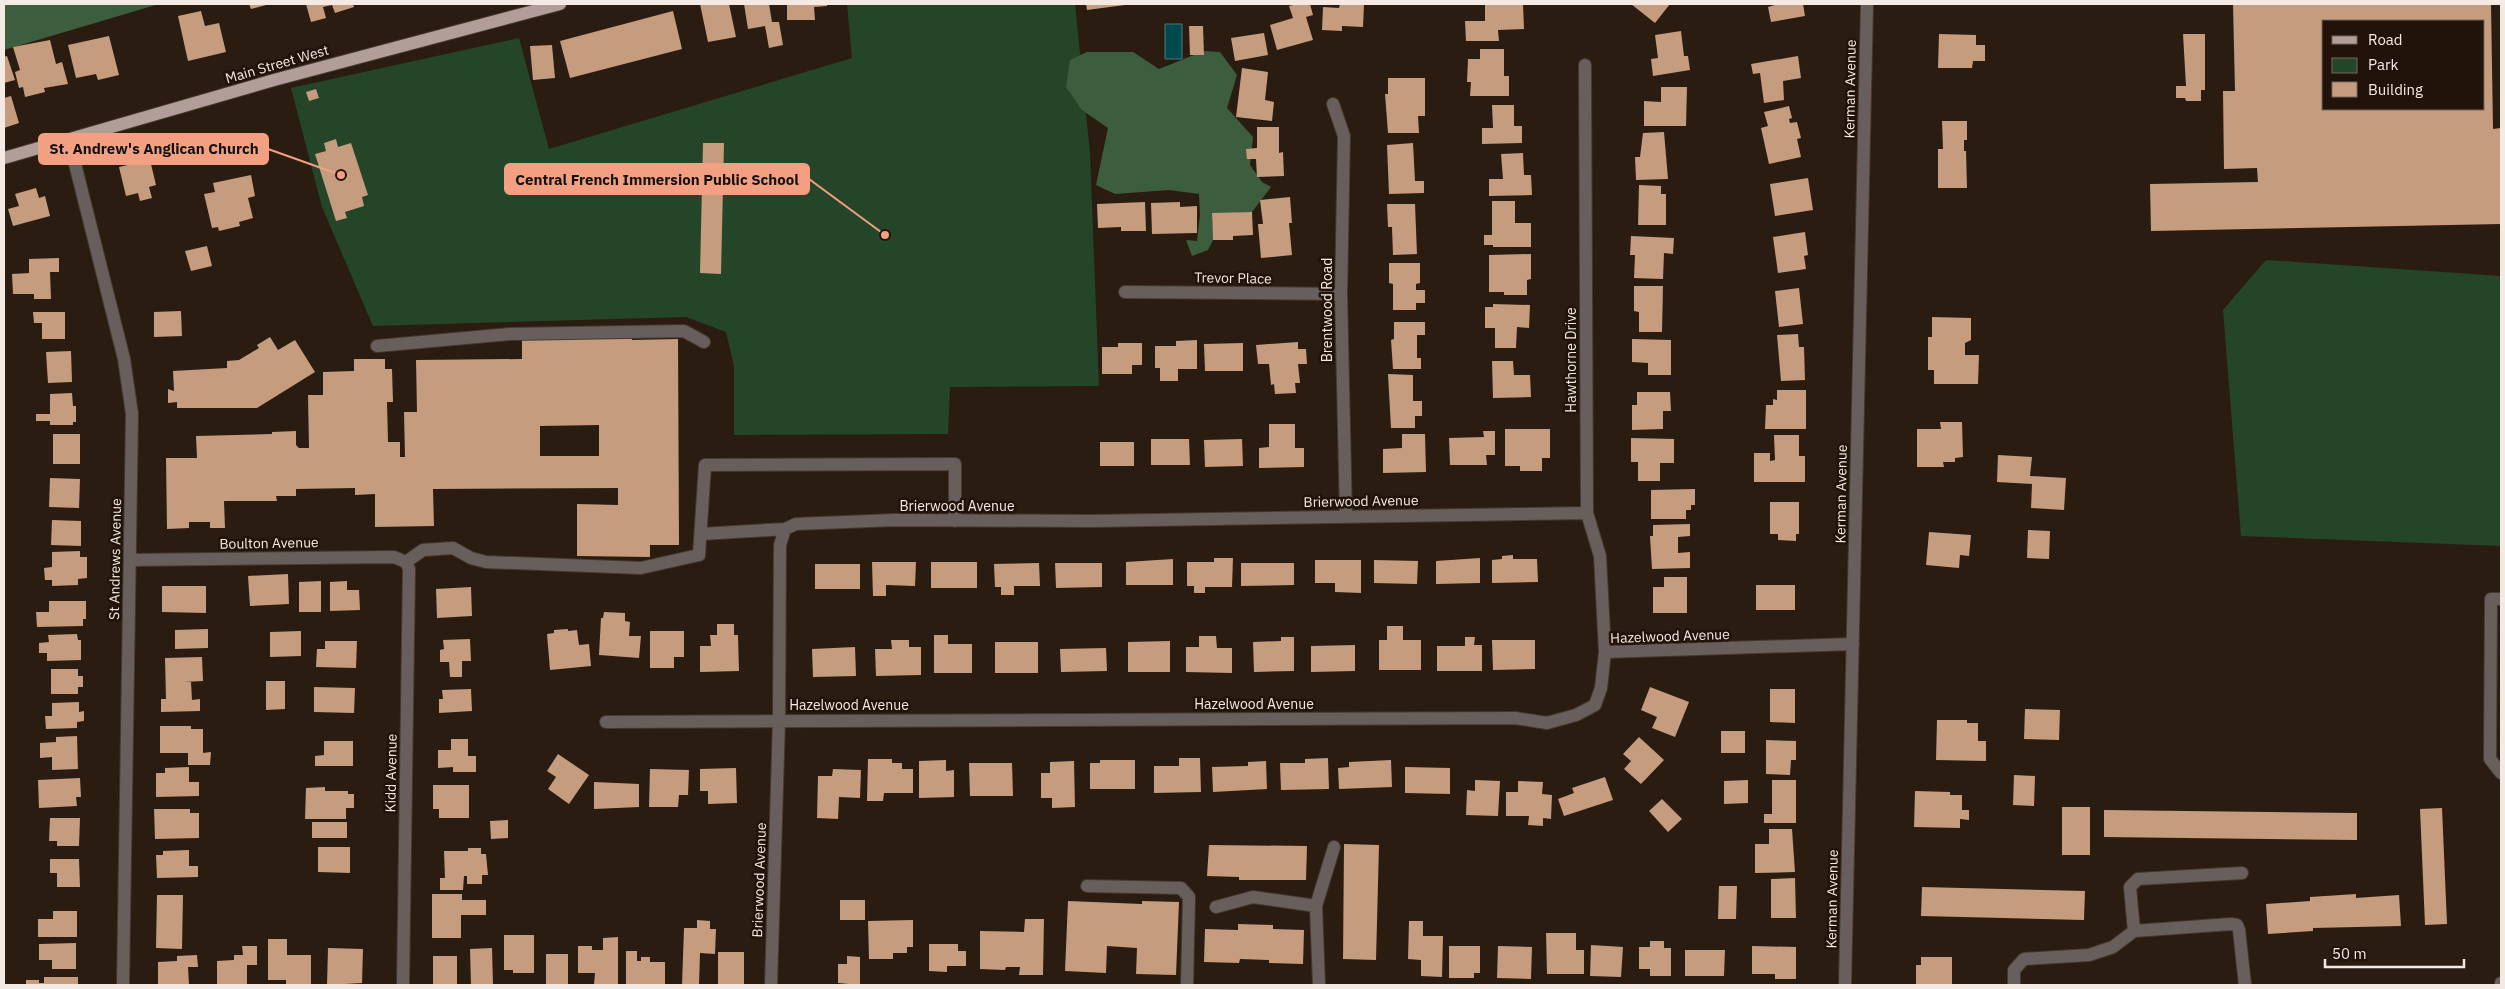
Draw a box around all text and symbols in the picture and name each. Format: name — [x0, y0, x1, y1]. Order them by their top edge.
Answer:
legend — [2322, 20, 2485, 110]
text: Road — [2368, 30, 2403, 49]
street label: Kerman Avenue — [1840, 39, 1860, 139]
street label: Main Street West — [223, 41, 331, 87]
text: Park — [2368, 55, 2398, 74]
text: Building — [2368, 80, 2423, 99]
callout: St. Andrew's Anglican Church — [39, 134, 268, 164]
text: St. Andrew's Anglican Church — [49, 139, 259, 158]
callout: Central French Immersion Public School — [505, 164, 809, 194]
text: Central French Immersion Public School — [515, 170, 799, 189]
street label: Brentwood Road — [1318, 258, 1336, 362]
street label: Trevor Place — [1194, 268, 1272, 288]
street label: Hawthorne Drive — [1562, 307, 1580, 413]
street label: Kerman Avenue — [1831, 444, 1851, 544]
street label: Brierwood Avenue — [1303, 491, 1419, 511]
street label: Brierwood Avenue — [899, 497, 1015, 515]
street label: St Andrews Avenue — [105, 498, 125, 620]
street label: Boulton Avenue — [219, 533, 319, 553]
street label: Hazelwood Avenue — [1610, 625, 1730, 647]
street label: Hazelwood Avenue — [1194, 695, 1314, 713]
street label: Hazelwood Avenue — [789, 696, 909, 714]
street label: Kidd Avenue — [381, 733, 401, 812]
street label: Brierwood Avenue — [748, 822, 770, 938]
street label: Kerman Avenue — [1822, 849, 1842, 949]
scale bar — [2325, 936, 2464, 968]
text: 50 m — [2332, 944, 2367, 963]

